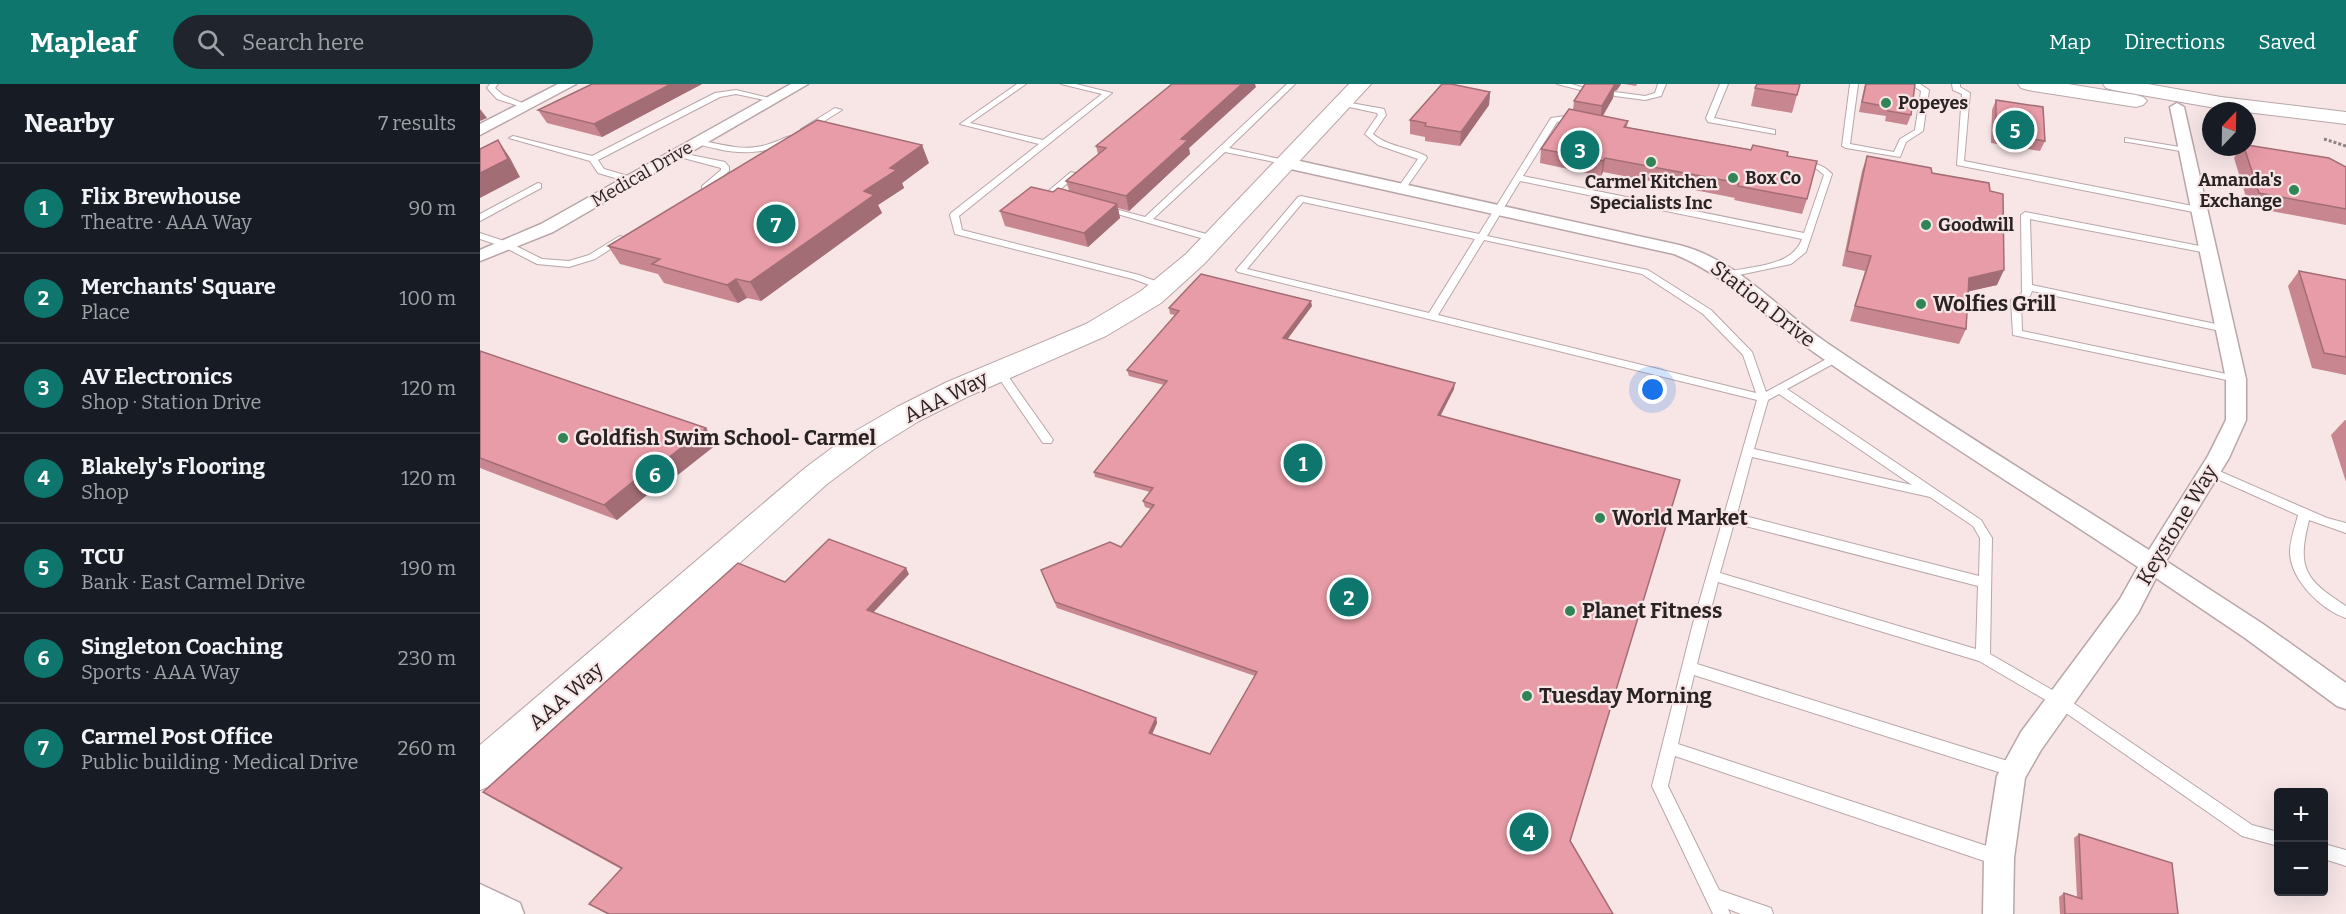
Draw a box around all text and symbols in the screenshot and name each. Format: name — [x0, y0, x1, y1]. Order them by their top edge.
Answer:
search box — [173, 15, 593, 69]
text: Mapleaf — [30, 26, 137, 59]
icon: search — [194, 26, 227, 59]
text: Search here — [242, 29, 364, 56]
text: Map — [2049, 29, 2091, 55]
text: Directions — [2124, 29, 2225, 55]
text: Saved — [2258, 29, 2316, 55]
place label: Popeyes — [1898, 92, 1968, 114]
marker: Popeyes — [1879, 96, 1893, 110]
north arrow — [2202, 102, 2256, 156]
text: Nearby — [24, 108, 114, 139]
pin: 5 — [1996, 108, 2035, 152]
text: 7 results — [378, 111, 456, 135]
pin: 3 — [1560, 128, 1600, 172]
street label: Medical Drive — [587, 136, 697, 212]
marker: Carmel Kitchen Specialists Inc — [1644, 155, 1658, 169]
place label: Box Co — [1745, 167, 1801, 189]
place label: Amanda's Exchange — [2198, 169, 2282, 212]
place label: Carmel Kitchen Specialists Inc — [1585, 171, 1718, 214]
marker: Box Co — [1726, 171, 1740, 185]
text: Flix Brewhouse — [81, 183, 241, 210]
marker: Amanda's Exchange — [2287, 183, 2301, 197]
text: 1 — [39, 196, 48, 220]
text: 90 m — [408, 196, 456, 220]
pin: 7 — [756, 202, 796, 246]
text: Theatre · AAA Way — [81, 210, 252, 234]
place label: Goodwill — [1938, 214, 2015, 236]
marker: Goodwill — [1919, 218, 1933, 232]
street label: Station Drive — [1705, 255, 1821, 353]
text: Merchants' Square — [81, 273, 276, 300]
text: 2 — [38, 286, 49, 310]
text: 100 m — [399, 286, 456, 310]
place label: Wolfies Grill — [1933, 291, 2057, 317]
marker: Wolfies Grill — [1914, 297, 1928, 311]
text: Place — [81, 300, 130, 324]
text: AV Electronics — [81, 363, 233, 390]
street label: AAA Way — [900, 365, 993, 429]
your location — [1638, 375, 1667, 404]
text: 3 — [38, 376, 49, 400]
text: 120 m — [401, 376, 456, 400]
text: Shop · Station Drive — [81, 390, 261, 414]
place label: Goldfish Swim School- Carmel — [575, 425, 877, 451]
marker: Goldfish Swim School- Carmel — [556, 431, 570, 445]
pin: 1 — [1284, 440, 1322, 485]
pin: 6 — [636, 452, 675, 496]
text: Blakely's Flooring — [81, 453, 265, 480]
street label: Keystone Way — [2131, 459, 2224, 590]
text: 4 — [37, 466, 50, 490]
text: 120 m — [401, 466, 456, 490]
text: Shop — [81, 480, 129, 504]
place label: World Market — [1612, 505, 1748, 531]
marker: World Market — [1593, 511, 1607, 525]
text: TCU — [81, 543, 124, 570]
text: 5 — [38, 556, 49, 580]
text: 190 m — [400, 556, 456, 580]
text: Bank · East Carmel Drive — [81, 570, 305, 594]
pin: 2 — [1330, 574, 1368, 620]
place label: Planet Fitness — [1582, 598, 1722, 624]
marker: Planet Fitness — [1563, 604, 1577, 618]
text: Singleton Coaching — [81, 633, 283, 660]
text: 6 — [38, 646, 49, 670]
text: 230 m — [398, 646, 456, 670]
street label: AAA Way — [523, 656, 609, 736]
text: Sports · AAA Way — [81, 660, 240, 684]
place label: Tuesday Morning — [1539, 683, 1712, 709]
marker: Tuesday Morning — [1520, 689, 1534, 703]
text: Carmel Post Office — [81, 723, 273, 750]
text: 7 — [38, 736, 49, 760]
text: 260 m — [397, 736, 456, 760]
text: Public building · Medical Drive — [81, 750, 358, 774]
map controls — [2274, 788, 2328, 896]
button: + — [2274, 788, 2328, 842]
pin: 4 — [1510, 810, 1548, 855]
button: − — [2274, 842, 2328, 896]

